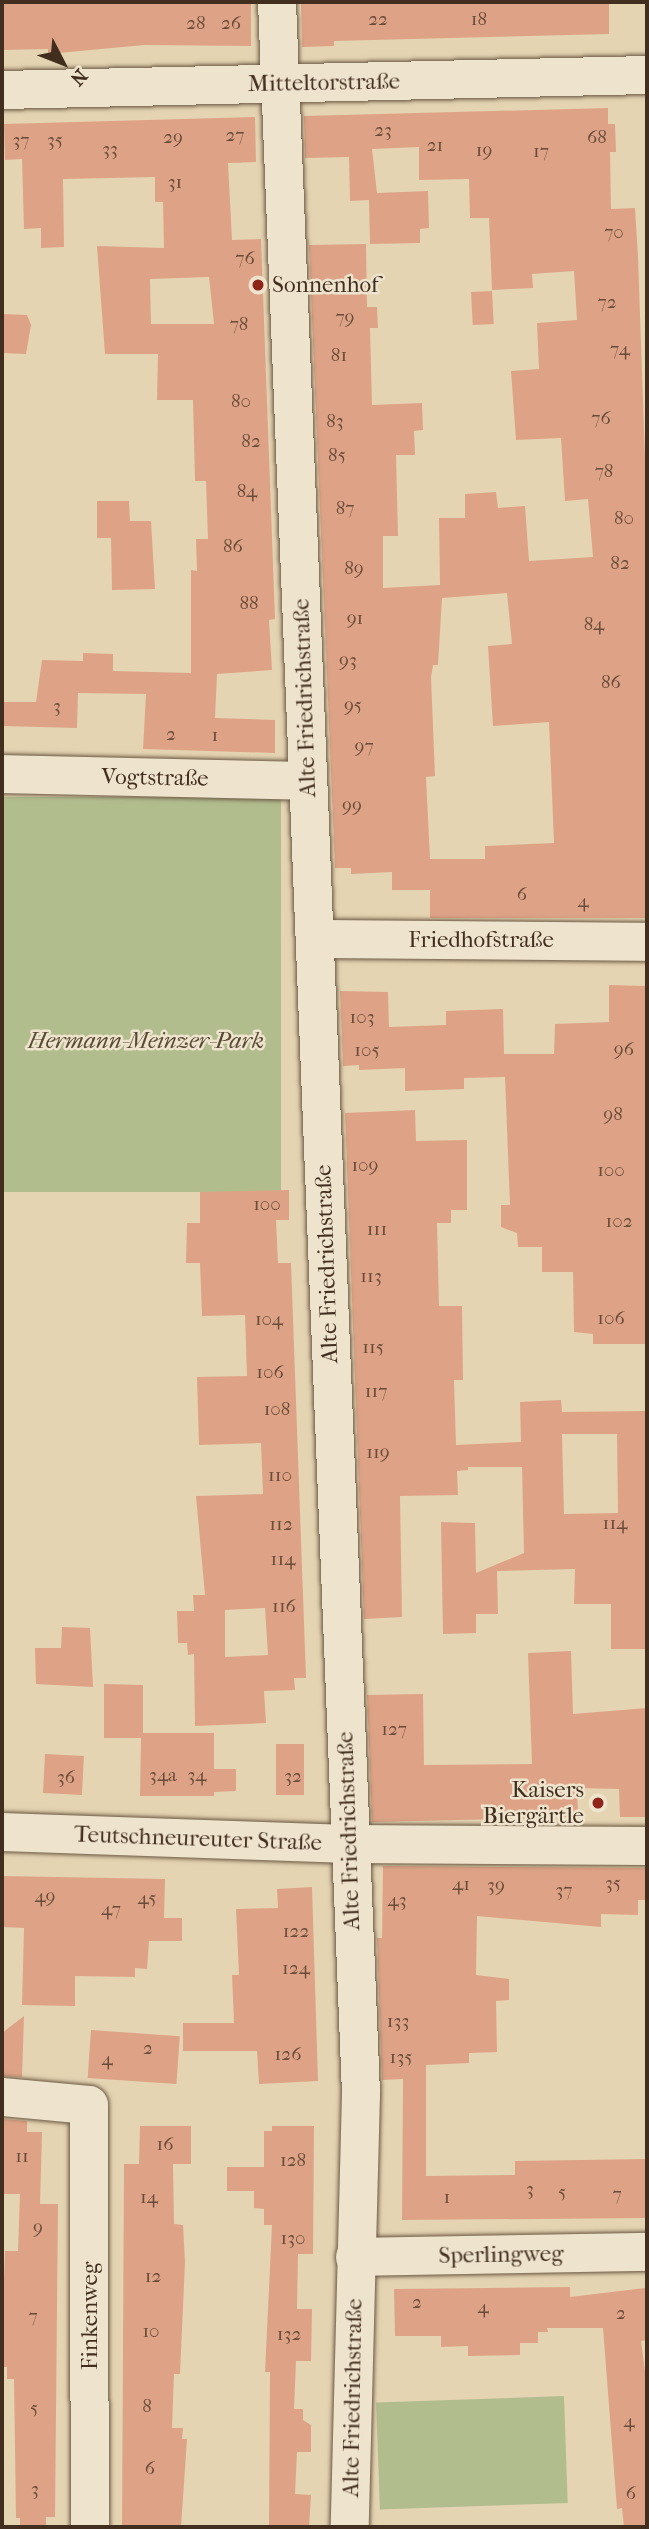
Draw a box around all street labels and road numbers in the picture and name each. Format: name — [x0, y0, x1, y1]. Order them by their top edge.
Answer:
street label: Mitteltorstraße — [248, 68, 400, 98]
street label: Alte Friedrichstraße — [288, 598, 322, 798]
street label: Vogtstraße — [101, 763, 209, 793]
street label: Friedhofstraße — [408, 926, 554, 954]
street label: Alte Friedrichstraße — [310, 1164, 344, 1364]
street label: Alte Friedrichstraße — [332, 1731, 366, 1931]
street label: Teutschneureuter Straße — [74, 1821, 322, 1857]
street label: Sperlingweg — [438, 2240, 564, 2270]
street label: Finkenweg — [76, 2262, 104, 2370]
street label: Alte Friedrichstraße — [337, 2298, 369, 2498]

